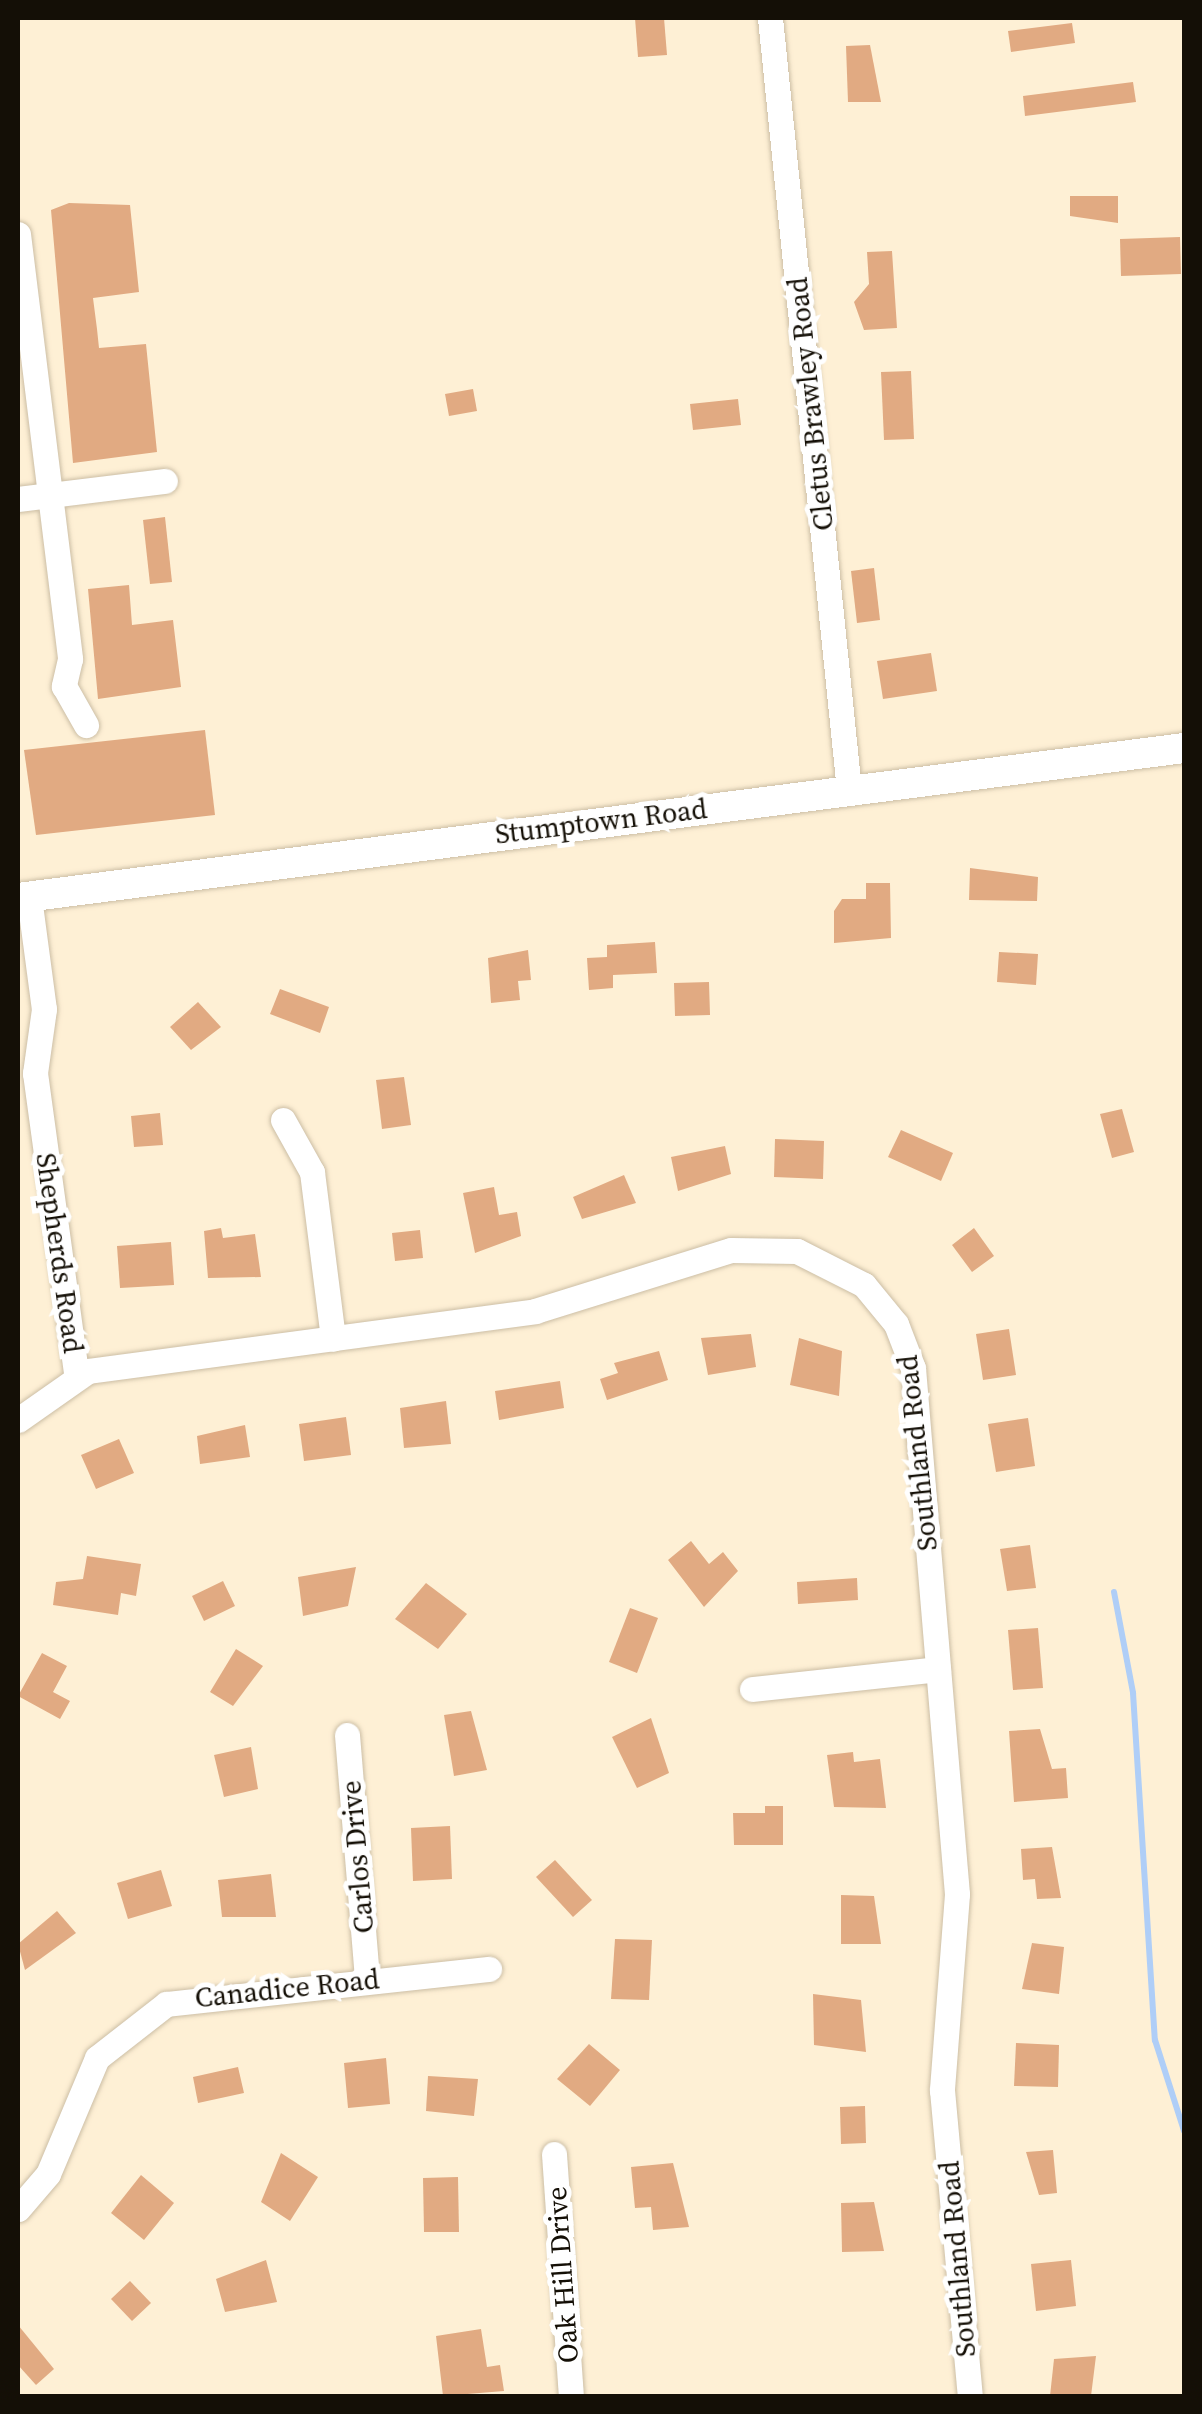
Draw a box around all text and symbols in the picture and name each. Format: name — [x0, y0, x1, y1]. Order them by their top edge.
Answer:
street label: Cletus Brawley Road — [780, 276, 840, 532]
street label: Stumptown Road — [493, 791, 709, 851]
street label: Shepherds Road — [29, 1151, 91, 1355]
street label: Southland Road — [890, 1353, 944, 1553]
street label: Carlos Drive — [334, 1779, 380, 1935]
street label: Canadice Road — [193, 1962, 381, 2014]
street label: Southland Road — [932, 2160, 982, 2358]
street label: Oak Hill Drive — [539, 2186, 585, 2364]

